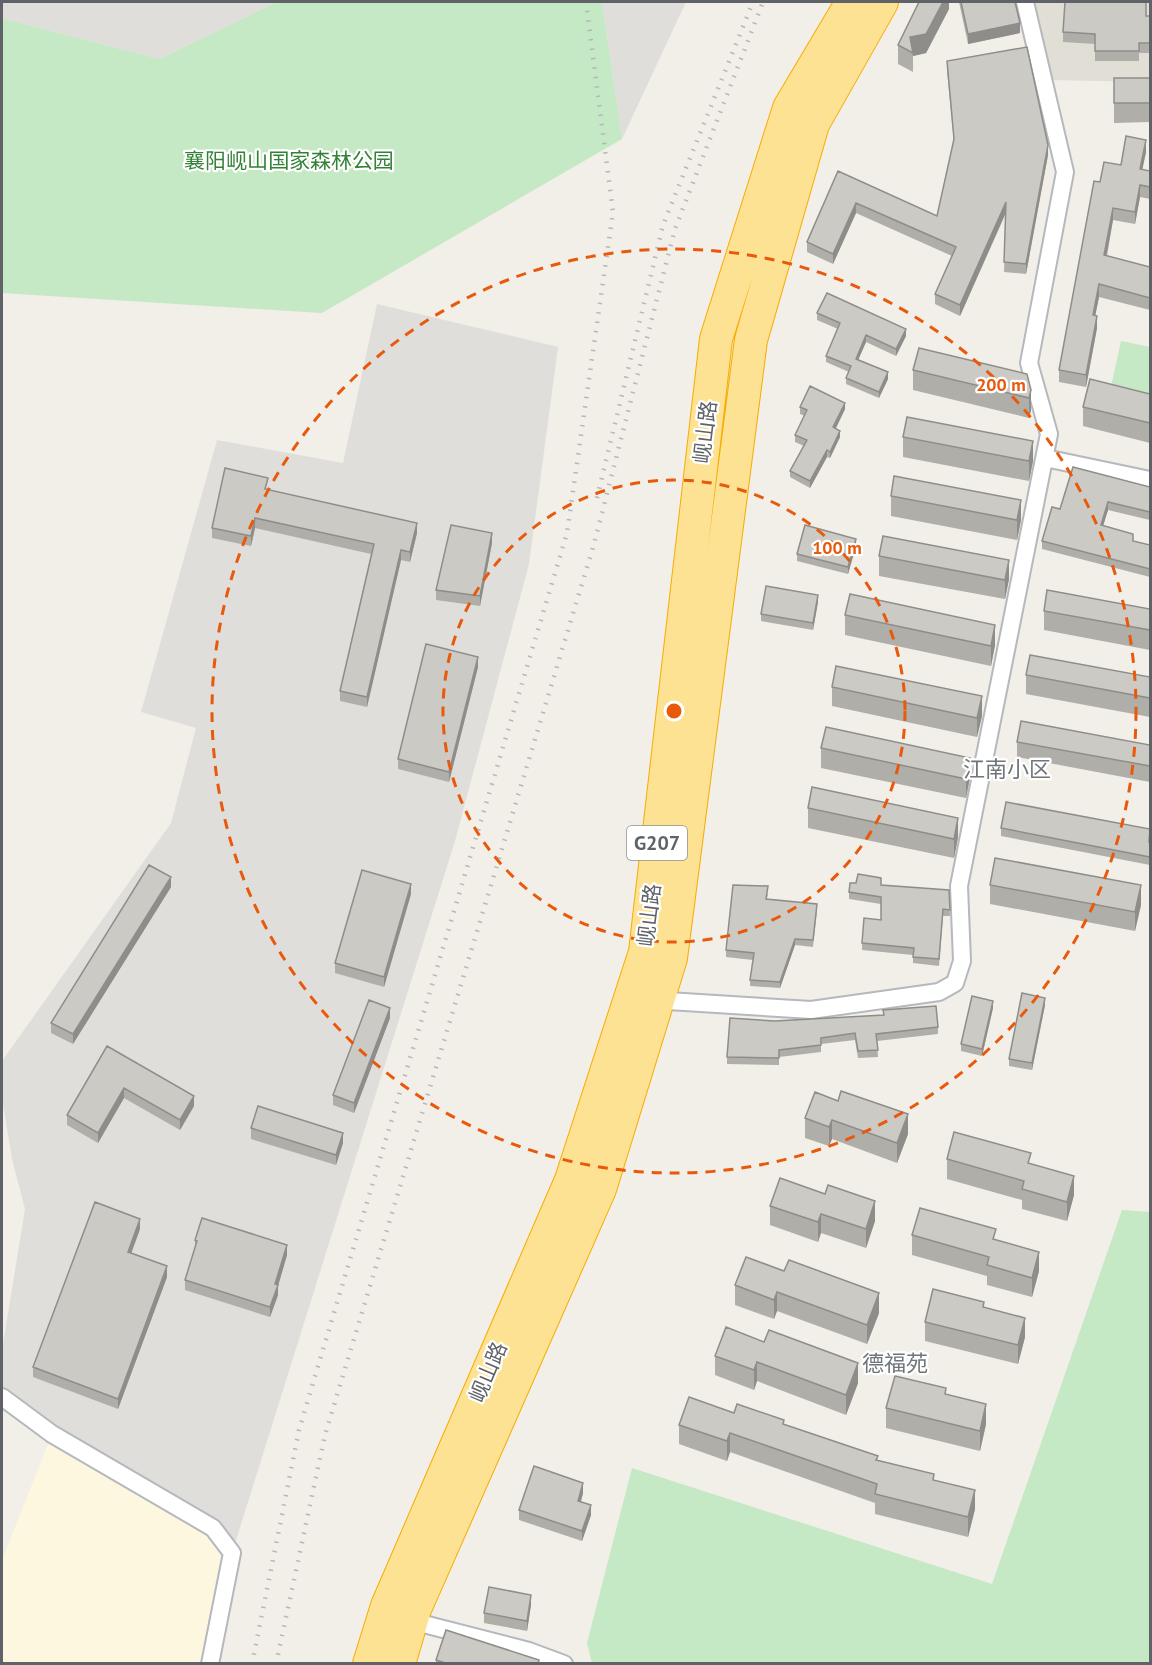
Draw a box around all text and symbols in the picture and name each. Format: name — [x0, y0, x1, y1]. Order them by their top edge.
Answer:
park label: 襄阳岘山国家森林公园 — [184, 147, 394, 174]
text: 200 m — [976, 373, 1026, 396]
street label: 岘山路 — [688, 399, 722, 465]
text: 100 m — [812, 536, 862, 559]
centre of rings — [664, 701, 684, 721]
district label: 江南小区 — [963, 755, 1051, 783]
road number: G207 — [627, 826, 687, 860]
street label: 岘山路 — [632, 882, 666, 948]
street label: 岘山路 — [463, 1338, 513, 1406]
district label: 德福苑 — [862, 1349, 928, 1377]

